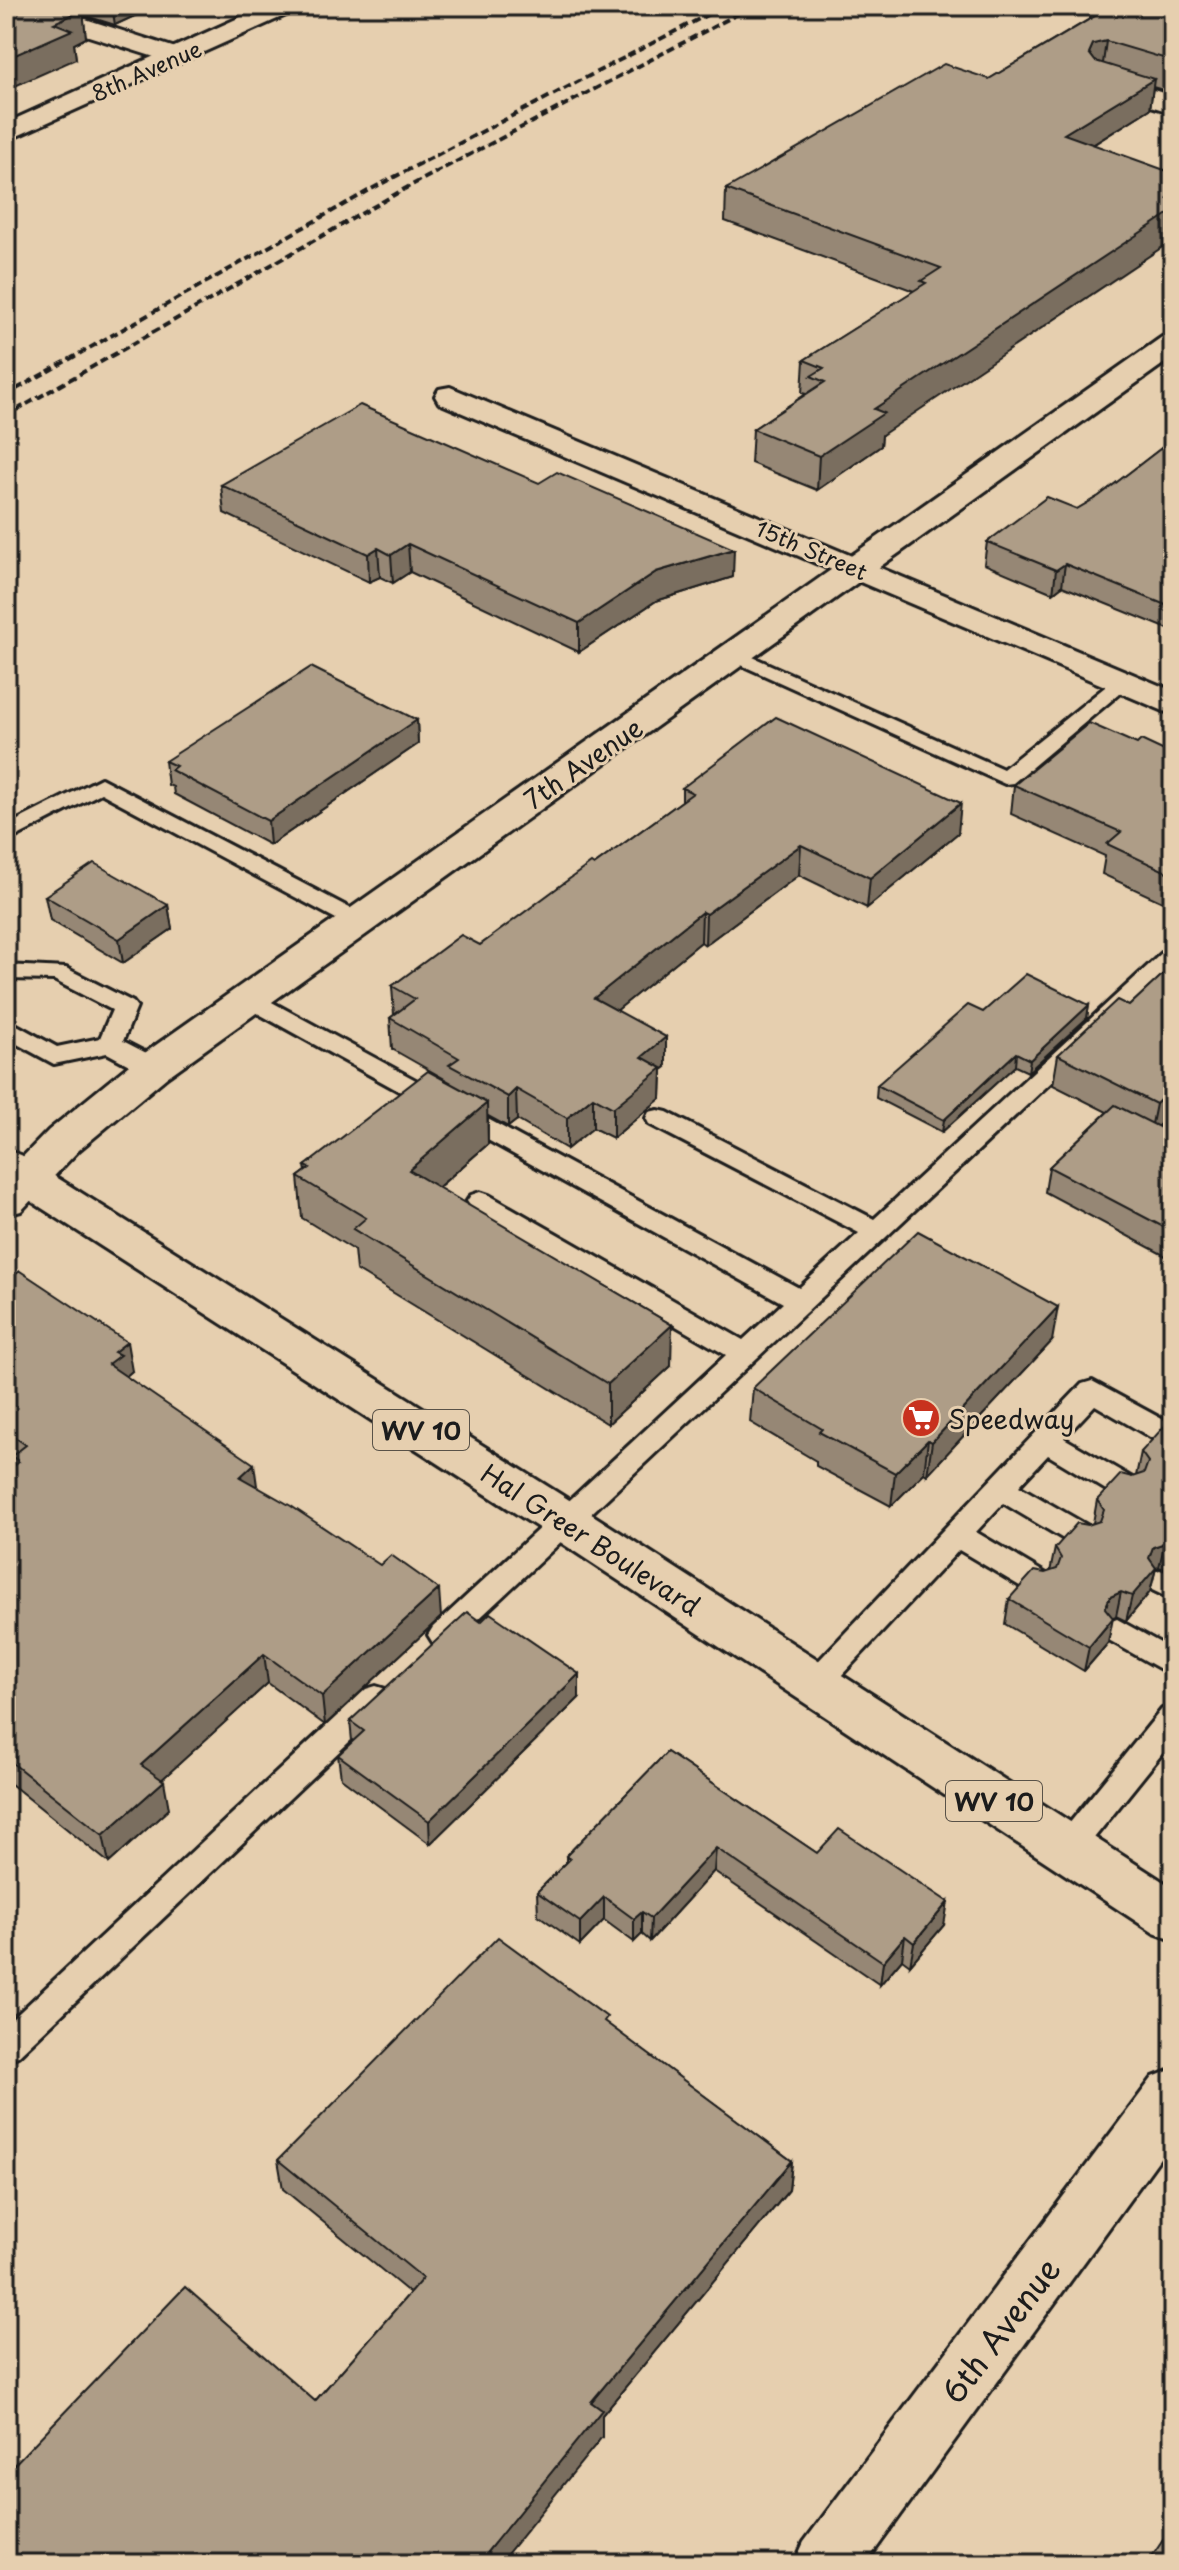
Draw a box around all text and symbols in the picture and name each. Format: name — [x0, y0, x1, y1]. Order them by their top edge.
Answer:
street label: 8th Avenue — [86, 31, 206, 109]
street label: 15th Street — [751, 511, 873, 587]
street label: 7th Avenue — [516, 708, 650, 818]
supermarket icon: Speedway — [900, 1397, 942, 1439]
place label: Speedway — [949, 1399, 1074, 1438]
road number: WV 10 — [373, 1410, 469, 1450]
street label: Hal Greer Boulevard — [474, 1453, 709, 1625]
road number: WV 10 — [946, 1781, 1042, 1821]
street label: 6th Avenue — [929, 2247, 1071, 2413]

